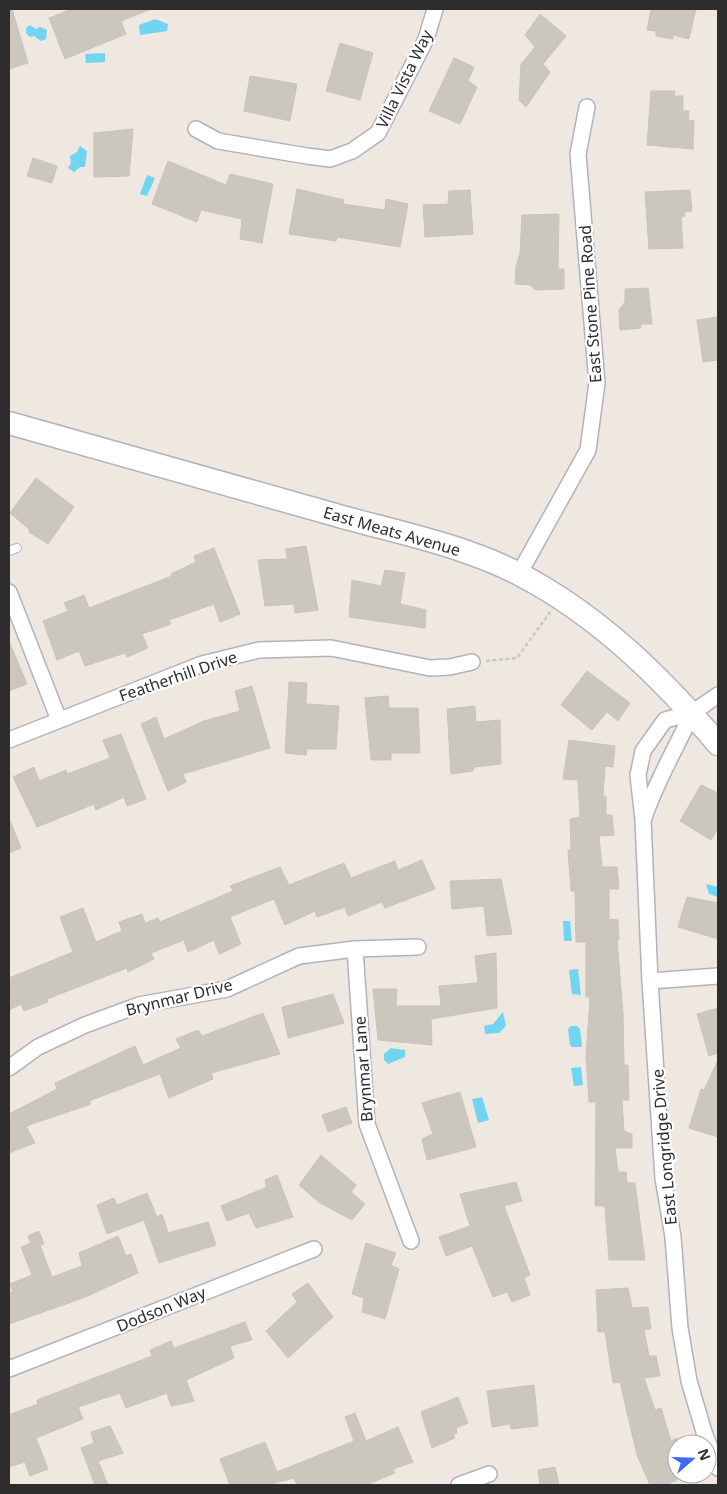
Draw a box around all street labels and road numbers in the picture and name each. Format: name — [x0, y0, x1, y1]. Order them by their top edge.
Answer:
street label: Villa Vista Way — [371, 25, 438, 132]
street label: East Stone Pine Road — [574, 224, 606, 384]
street label: East Meats Avenue — [321, 501, 463, 561]
street label: Featherhill Drive — [116, 645, 240, 707]
street label: Brynmar Drive — [123, 973, 235, 1021]
street label: Brynmar Lane — [348, 1015, 378, 1123]
street label: East Longridge Drive — [646, 1068, 682, 1226]
street label: Dodson Way — [113, 1281, 210, 1337]

